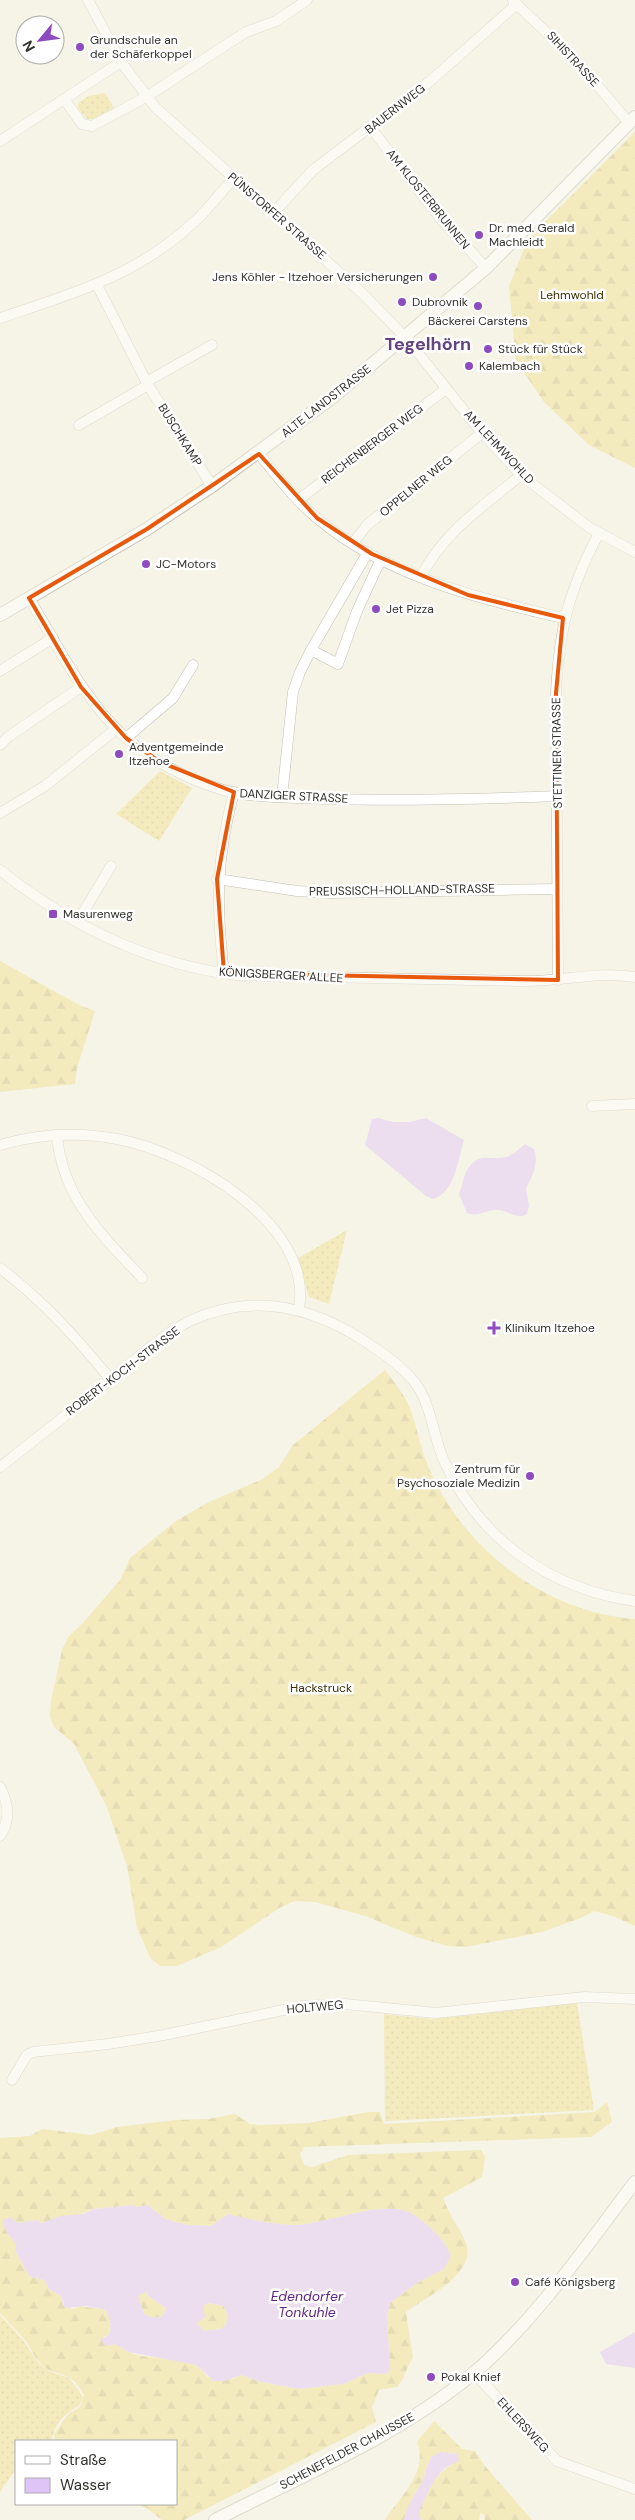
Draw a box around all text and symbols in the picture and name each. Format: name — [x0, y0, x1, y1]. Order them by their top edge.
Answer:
north arrow — [15, 15, 65, 65]
street label: SIHISTRASSE — [543, 28, 603, 90]
place label: Grundschule an der Schäferkoppel — [90, 32, 192, 62]
text: N — [18, 37, 39, 55]
marker: Grundschule an der Schäferkoppel — [74, 41, 86, 53]
street label: BAUERNWEG — [362, 80, 428, 138]
street label: AM KLOSTERBRUNNEN — [383, 146, 473, 252]
street label: PÜNSTORFER STRASSE — [224, 169, 330, 263]
place label: Dr. med. Gerald Machleidt — [489, 220, 574, 250]
marker: Dr. med. Gerald Machleidt — [473, 229, 485, 241]
place label: Jens Köhler - Itzehoer Versicherungen — [212, 269, 423, 285]
marker: Jens Köhler - Itzehoer Versicherungen — [427, 271, 439, 283]
park label: Lehmwohld — [540, 287, 604, 303]
place label: Dubrovnik — [412, 294, 468, 310]
marker: Dubrovnik — [396, 296, 408, 308]
marker: Bäckerei Carstens — [472, 300, 484, 312]
place label: Bäckerei Carstens — [428, 313, 528, 329]
district label: Tegelhörn — [385, 332, 471, 356]
place label: Stück für Stück — [498, 341, 583, 357]
marker: Stück für Stück — [482, 343, 494, 355]
place label: Kalembach — [479, 358, 540, 374]
marker: Kalembach — [463, 360, 475, 372]
street label: ALTE LANDSTRASSE — [278, 361, 374, 441]
street label: REICHENBERGER WEG — [318, 400, 426, 488]
street label: BUSCHKAMP — [154, 401, 206, 469]
street label: AM LEHMWOHLD — [460, 406, 538, 488]
street label: OPPELNER WEG — [376, 452, 456, 520]
place label: JC-Motors — [156, 556, 216, 572]
marker: JC-Motors — [140, 558, 152, 570]
place label: Jet Pizza — [386, 601, 434, 617]
marker: Jet Pizza — [370, 603, 382, 615]
street label: STETTINER STRASSE — [548, 697, 566, 809]
place label: Adventgemeinde Itzehoe — [129, 739, 224, 769]
marker: Adventgemeinde Itzehoe — [113, 748, 125, 760]
street label: DANZIGER STRASSE — [239, 785, 349, 807]
street label: PREUSSISCH-HOLLAND-STRASSE — [309, 880, 495, 900]
place label: Masurenweg — [63, 906, 133, 922]
marker: Masurenweg — [47, 908, 59, 920]
street label: KÖNIGSBERGER ALLEE — [218, 964, 344, 986]
place label: Klinikum Itzehoe — [505, 1320, 595, 1336]
marker: Klinikum Itzehoe — [487, 1321, 501, 1335]
street label: ROBERT-KOCH-STRASSE — [63, 1323, 183, 1419]
place label: Zentrum für Psychosoziale Medizin — [397, 1461, 521, 1491]
marker: Zentrum für Psychosoziale Medizin — [524, 1470, 536, 1482]
park label: Hackstruck — [290, 1680, 352, 1696]
street label: HOLTWEG — [286, 1997, 344, 2017]
place label: Café Königsberg — [525, 2274, 616, 2290]
marker: Café Königsberg — [509, 2276, 521, 2288]
water label: Edendorfer Tonkuhle — [271, 2287, 344, 2321]
place label: Pokal Knief — [441, 2369, 501, 2385]
marker: Pokal Knief — [425, 2371, 437, 2383]
street label: EHLERSWEG — [493, 2394, 553, 2456]
street label: SCHENEFELDER CHAUSSEE — [277, 2409, 417, 2493]
legend — [15, 2440, 178, 2505]
text: Straße — [60, 2450, 107, 2470]
text: Wasser — [60, 2475, 112, 2495]

